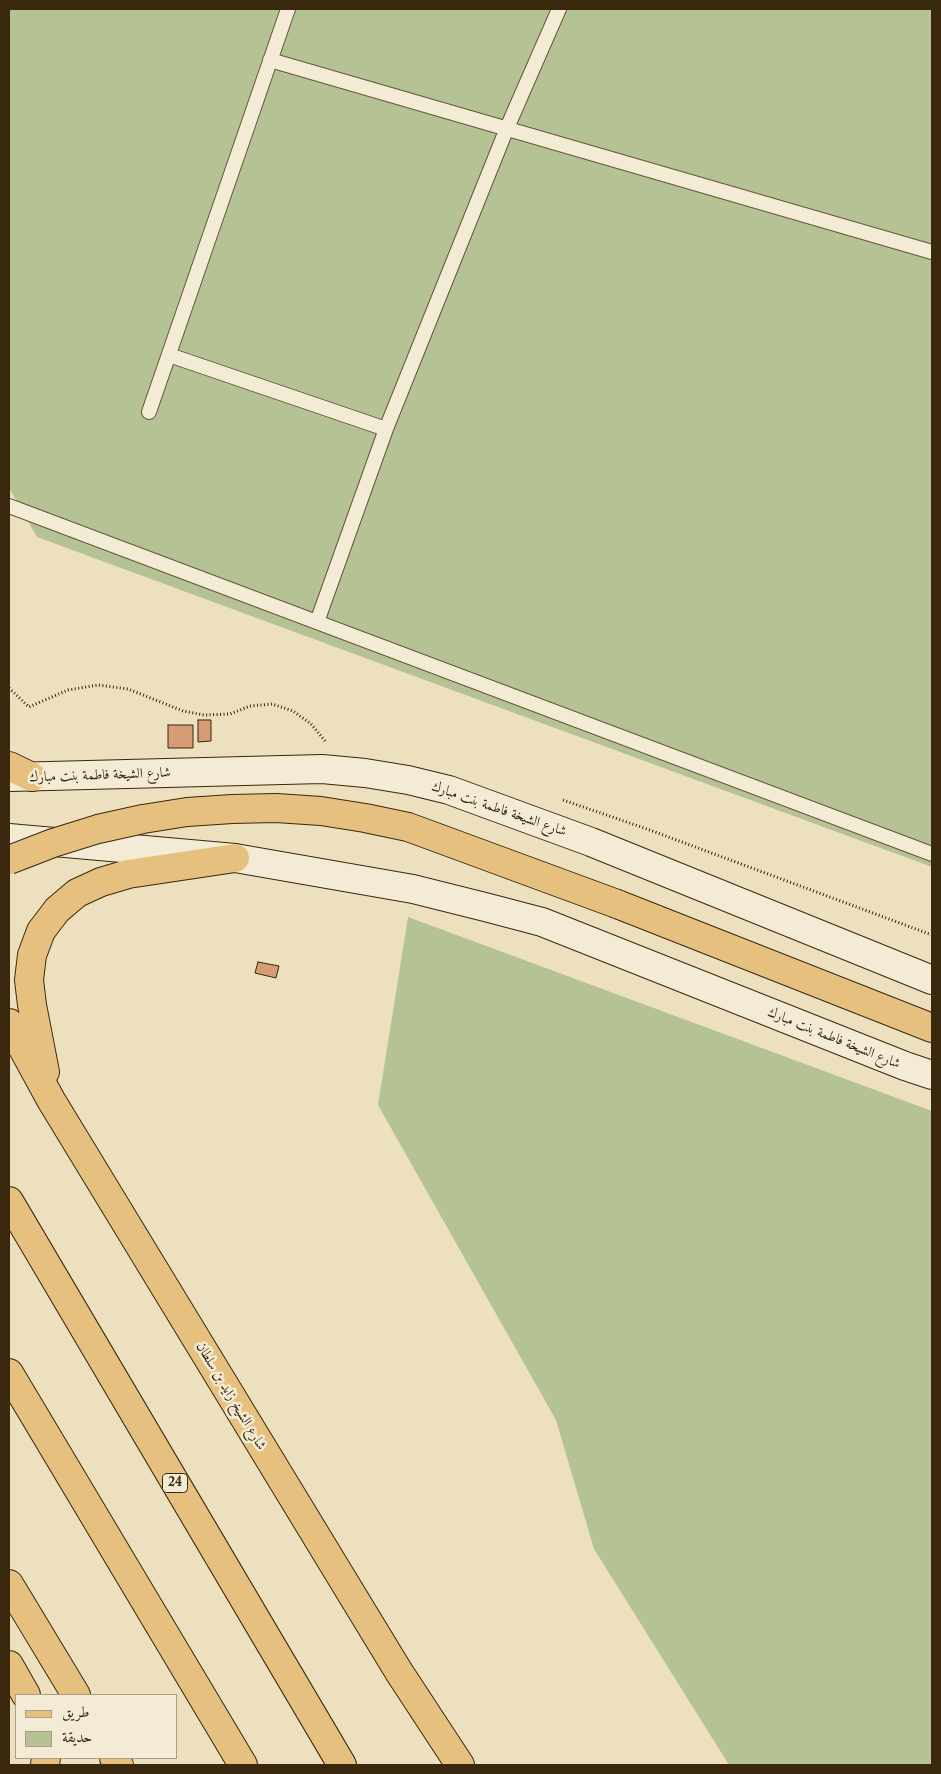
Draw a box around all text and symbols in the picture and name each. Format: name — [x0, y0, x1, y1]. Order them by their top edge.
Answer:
street label: شارع الشيخة فاطمة بنت مبارك — [29, 764, 171, 786]
street label: شارع الشيخة فاطمة بنت مبارك — [429, 778, 569, 840]
street label: شارع الشيخة فاطمة بنت مبارك — [765, 1004, 903, 1072]
street label: شارع الشيخ زايد بن سلطان — [192, 1339, 270, 1453]
road number: 24 — [162, 1474, 188, 1492]
legend — [15, 1694, 178, 1759]
text: طريق — [62, 1702, 89, 1721]
text: حديقة — [62, 1727, 92, 1746]

